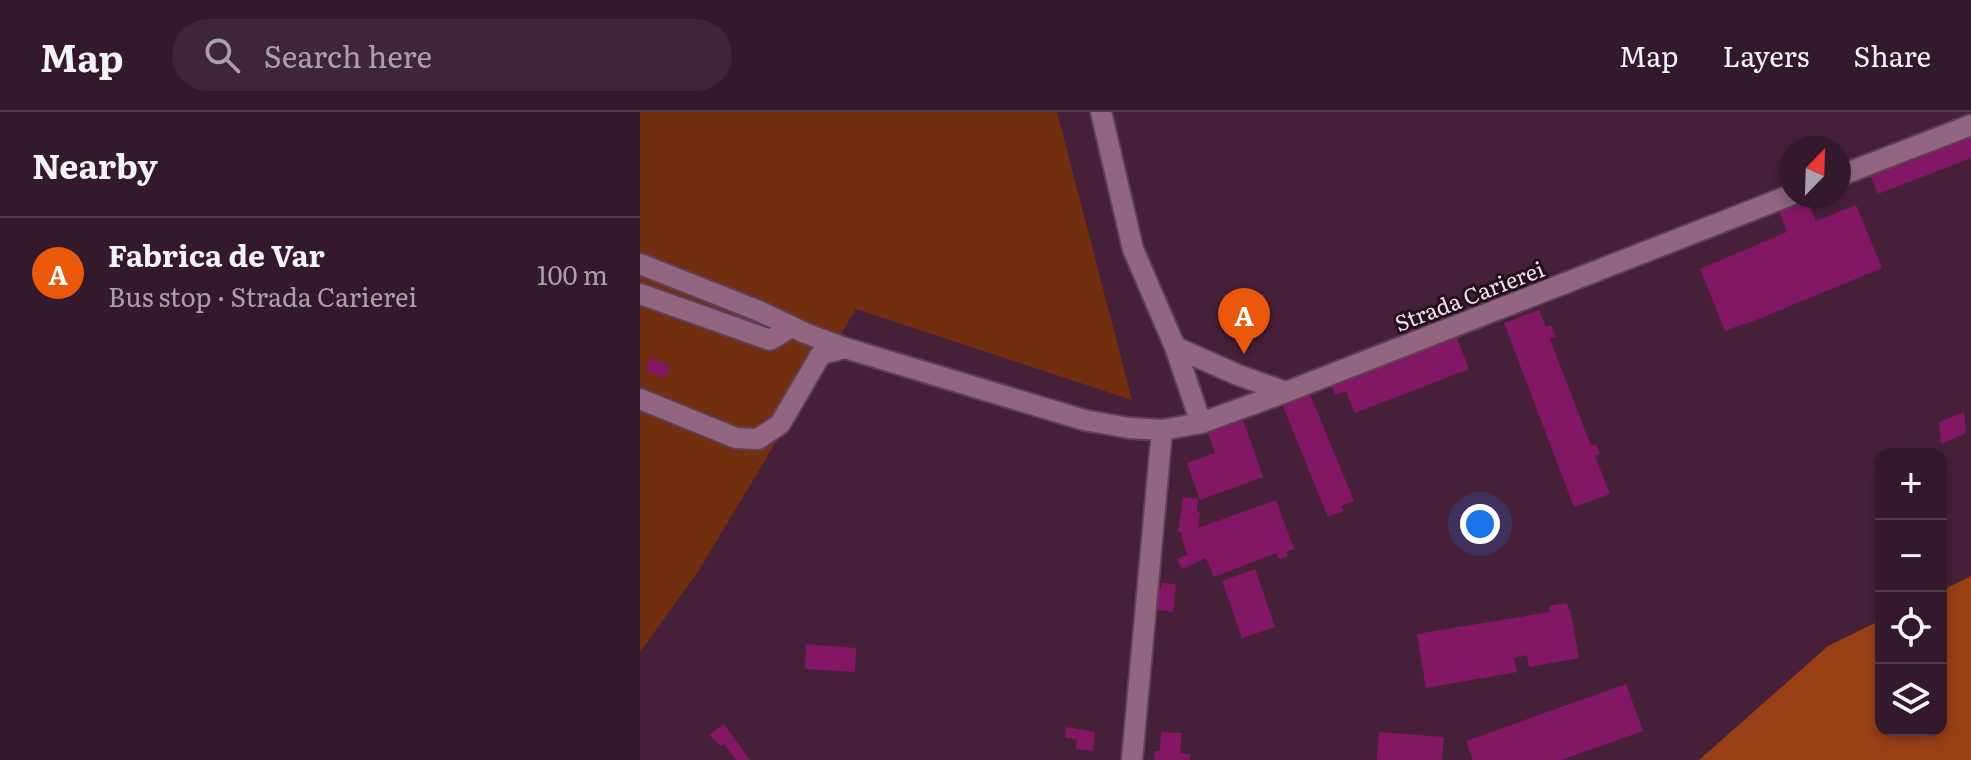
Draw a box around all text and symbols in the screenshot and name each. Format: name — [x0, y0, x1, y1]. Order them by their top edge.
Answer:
search box — [172, 19, 732, 91]
text: Map — [40, 27, 124, 84]
icon: search — [200, 33, 244, 77]
text: Search here — [264, 33, 432, 77]
text: Map — [1619, 34, 1678, 76]
text: Layers — [1722, 34, 1809, 76]
text: Share — [1853, 34, 1931, 76]
north arrow — [1779, 136, 1851, 208]
text: Nearby — [32, 139, 158, 189]
text: Fabrica de Var — [108, 232, 325, 276]
street label: Strada Carierei — [1389, 251, 1549, 339]
text: A — [48, 254, 68, 293]
text: 100 m — [537, 254, 608, 293]
text: Bus stop · Strada Carierei — [108, 276, 417, 315]
pin: A — [1218, 288, 1270, 354]
map controls — [1875, 448, 1947, 736]
button: + — [1875, 448, 1947, 520]
your location — [1460, 504, 1500, 544]
button: − — [1875, 520, 1947, 592]
button: locate — [1875, 592, 1947, 664]
button: layers — [1875, 664, 1947, 736]

